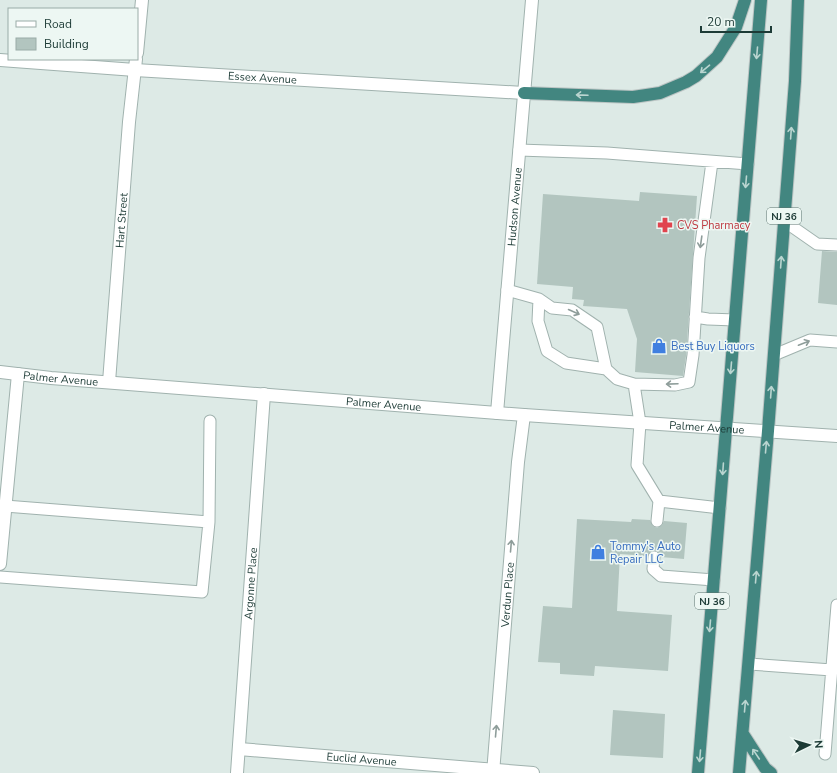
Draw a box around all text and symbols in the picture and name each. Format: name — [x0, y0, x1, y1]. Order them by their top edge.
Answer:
legend — [8, 8, 138, 60]
scale bar — [701, 8, 771, 34]
text: 20 m — [707, 14, 735, 30]
text: Road — [44, 16, 72, 32]
text: Building — [44, 36, 89, 52]
one-way arrow — [753, 46, 761, 59]
one-way arrow — [700, 64, 710, 73]
street label: Essex Avenue — [228, 69, 297, 88]
one-way arrow — [576, 92, 589, 99]
one-way arrow — [787, 127, 794, 140]
street label: Hudson Avenue — [504, 167, 526, 247]
one-way arrow — [743, 175, 750, 188]
street label: Hart Street — [112, 192, 132, 249]
road number: NJ 36 — [767, 208, 801, 224]
pharmacy icon: CVS Pharmacy — [656, 216, 674, 234]
place label: CVS Pharmacy — [677, 218, 751, 233]
one-way arrow — [697, 235, 705, 248]
one-way arrow — [777, 256, 784, 269]
one-way arrow — [567, 309, 579, 317]
shop icon: Best Buy Liquors — [650, 337, 668, 355]
one-way arrow — [798, 338, 810, 346]
place label: Best Buy Liquors — [671, 339, 755, 354]
one-way arrow — [727, 361, 735, 374]
street label: Palmer Avenue — [22, 368, 99, 390]
one-way arrow — [666, 381, 679, 388]
one-way arrow — [767, 386, 774, 399]
street label: Palmer Avenue — [345, 394, 422, 415]
street label: Palmer Avenue — [669, 418, 745, 438]
one-way arrow — [763, 441, 770, 454]
one-way arrow — [719, 462, 726, 475]
place label: Tommy's Auto Repair LLC — [610, 539, 681, 567]
one-way arrow — [508, 540, 515, 553]
shop icon: Tommy's Auto Repair LLC — [589, 543, 607, 561]
street label: Argonne Place — [241, 547, 261, 620]
street label: Verdun Place — [498, 561, 518, 629]
one-way arrow — [752, 571, 760, 584]
road number: NJ 36 — [695, 593, 729, 609]
one-way arrow — [707, 619, 714, 632]
one-way arrow — [742, 700, 749, 713]
one-way arrow — [493, 725, 500, 738]
north arrow — [789, 725, 829, 765]
text: N — [811, 739, 826, 749]
street label: Euclid Avenue — [326, 749, 397, 770]
one-way arrow — [696, 749, 703, 762]
one-way arrow — [752, 749, 760, 760]

